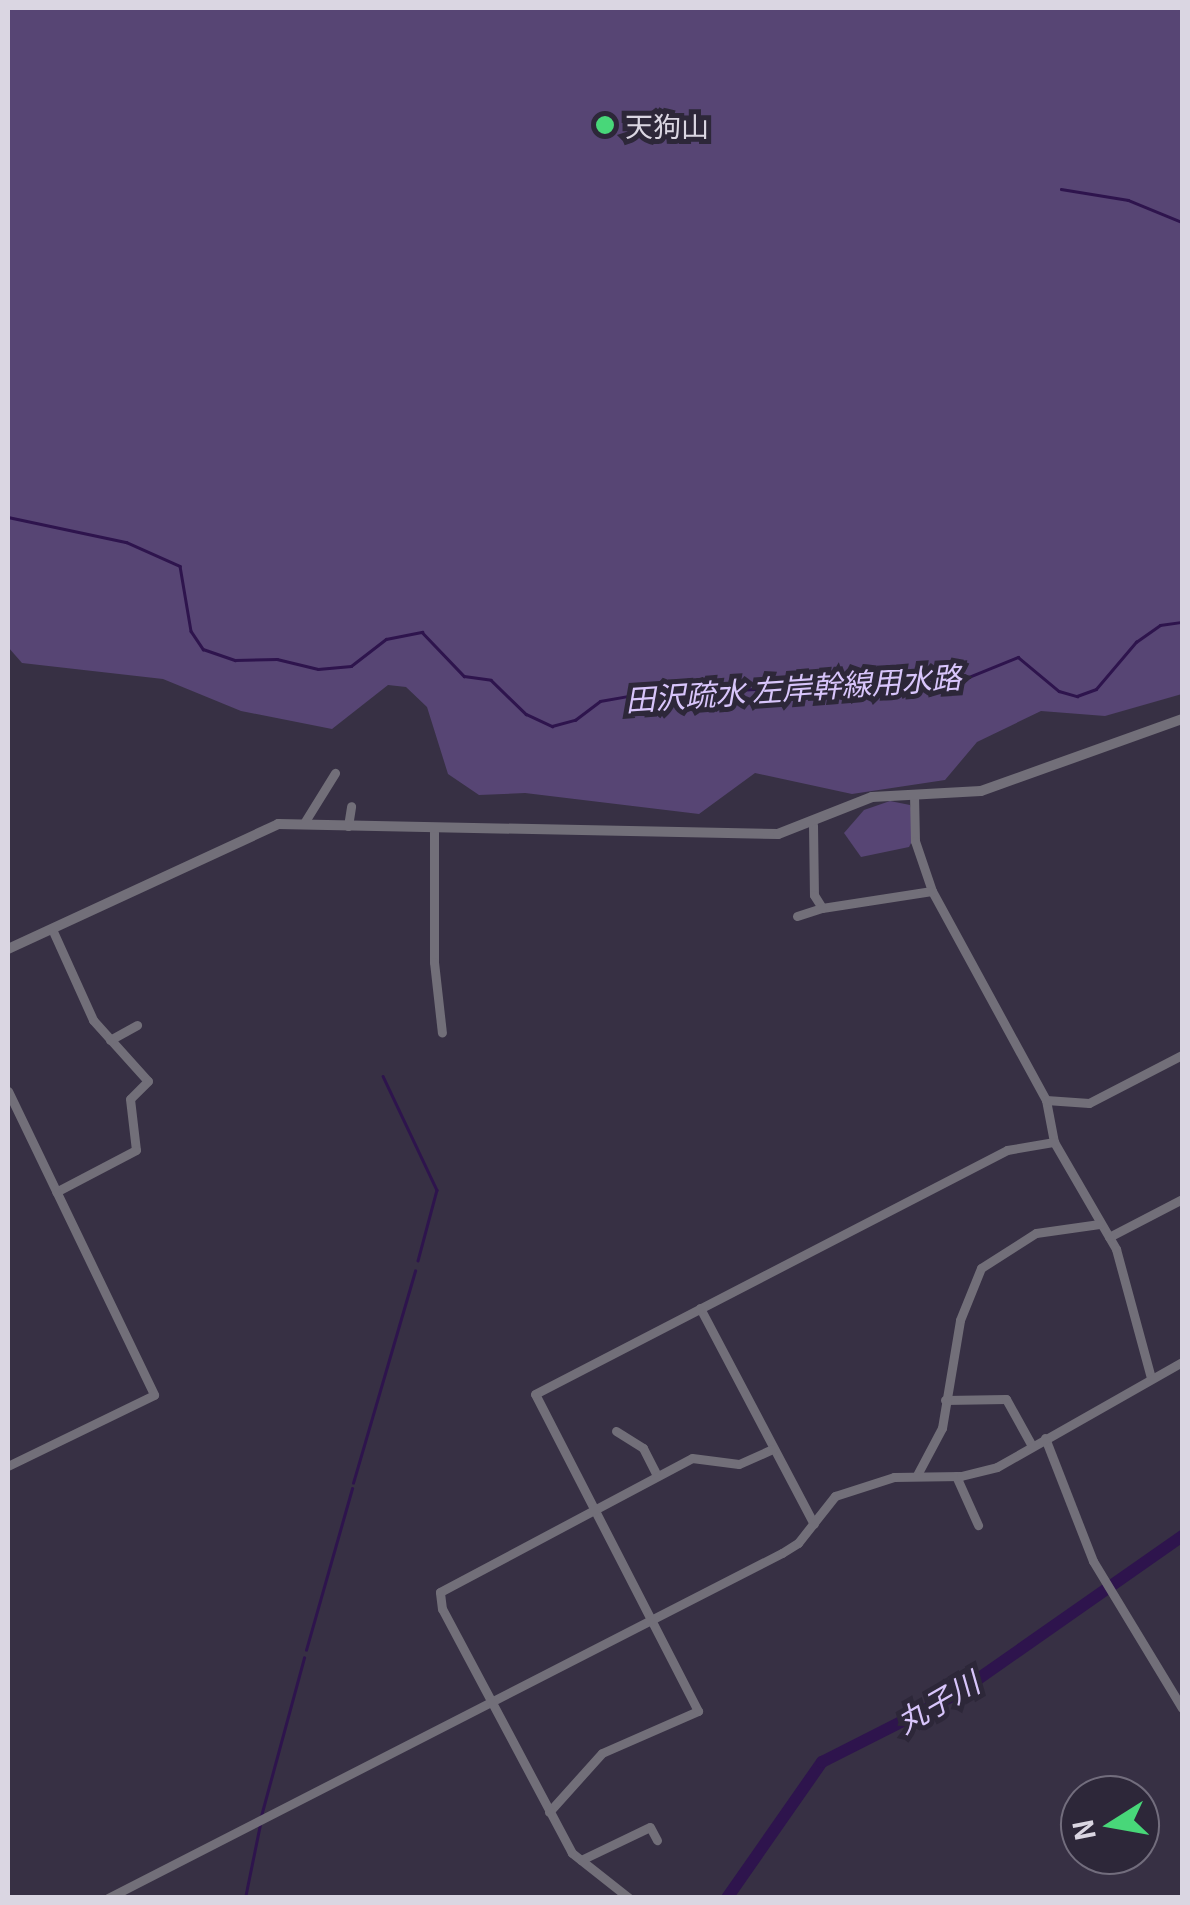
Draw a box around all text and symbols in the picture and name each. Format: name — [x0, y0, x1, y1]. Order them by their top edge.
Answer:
place label: 天狗山 — [625, 108, 709, 142]
marker: 天狗山 — [594, 114, 616, 136]
water label: 田沢疏水 左岸幹線用水路 — [624, 657, 962, 717]
water label: 丸子川 — [889, 1663, 985, 1739]
north arrow — [1060, 1775, 1160, 1875]
text: N — [1061, 1816, 1104, 1844]

